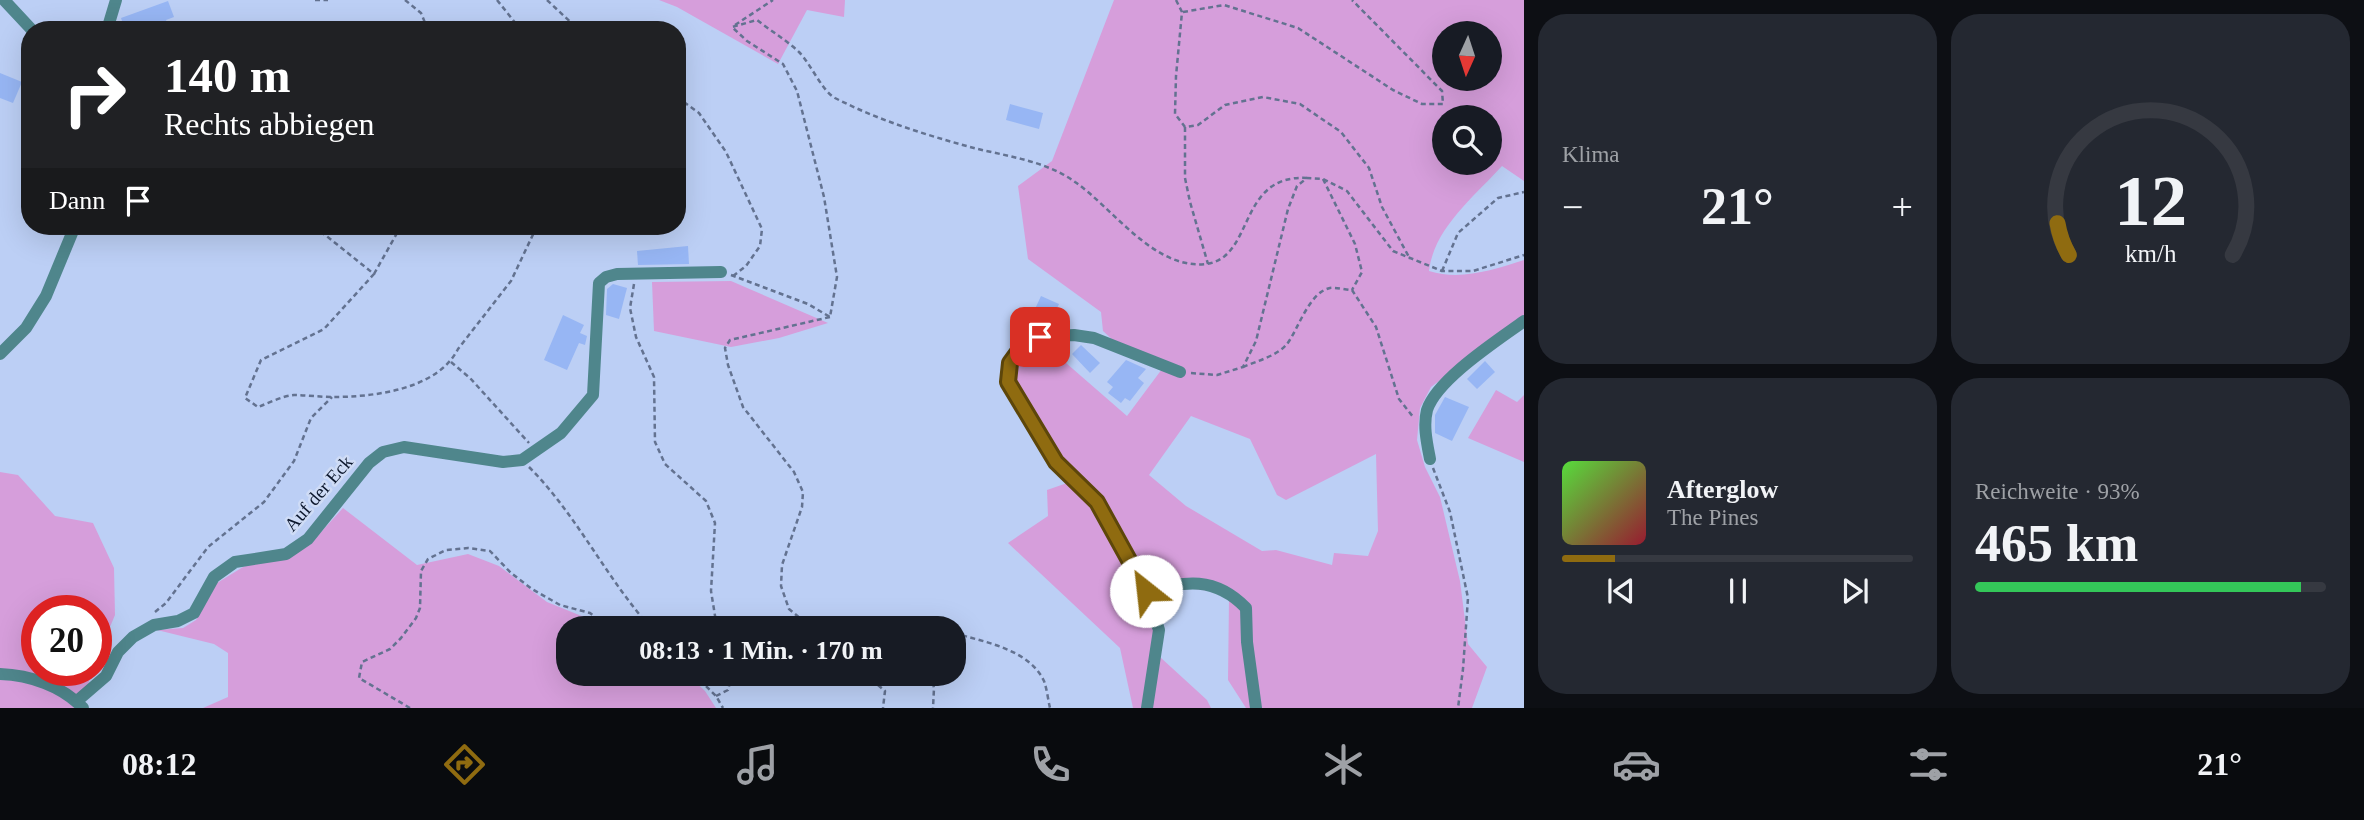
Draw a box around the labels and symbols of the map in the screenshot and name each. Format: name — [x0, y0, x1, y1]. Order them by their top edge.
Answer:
north arrow — [1432, 21, 1502, 91]
pin — [1010, 307, 1070, 367]
street label: Auf der Eck — [280, 451, 357, 535]
position arrow — [1109, 554, 1183, 628]
speed limit sign: 20 — [21, 595, 112, 686]

